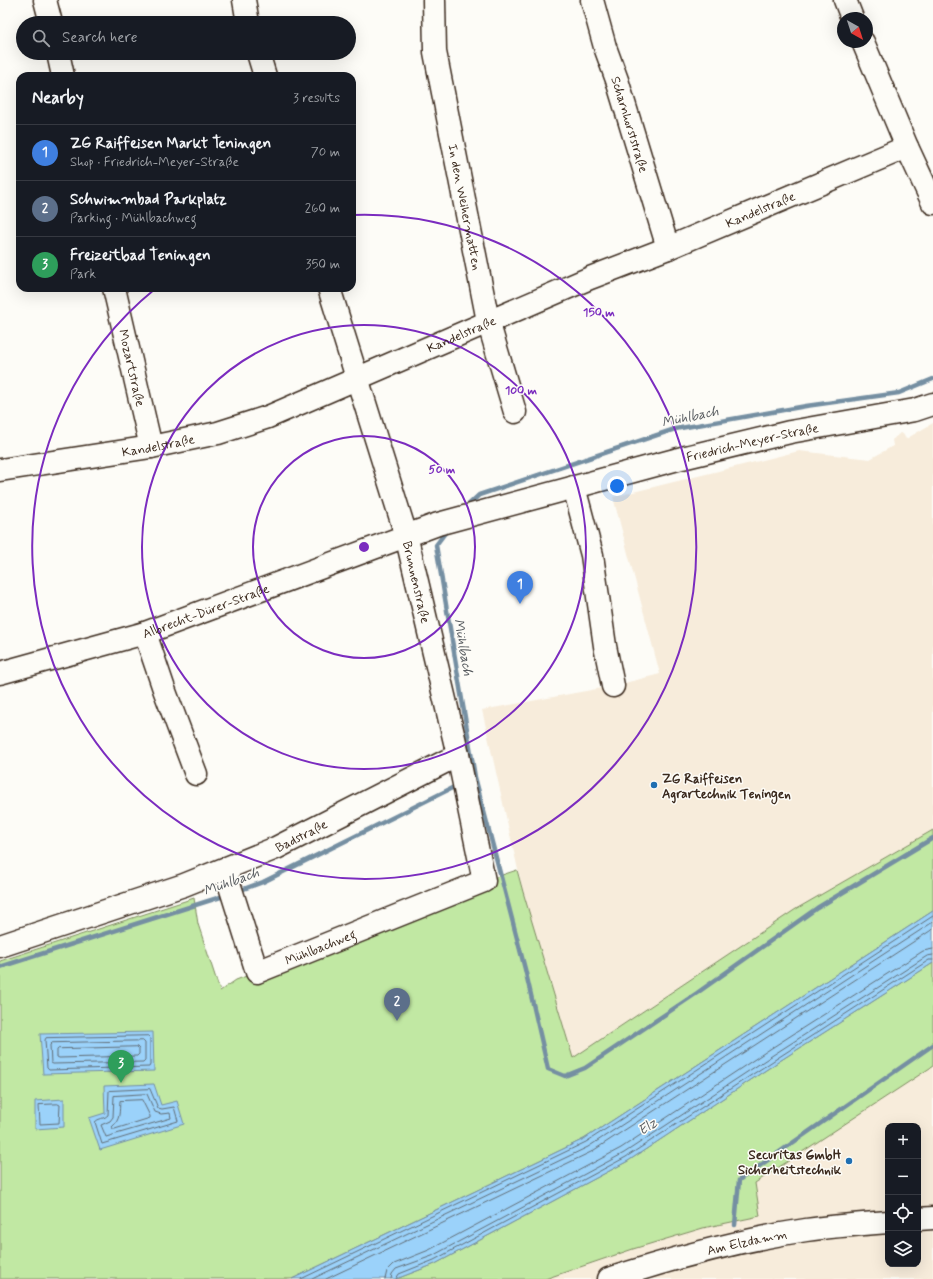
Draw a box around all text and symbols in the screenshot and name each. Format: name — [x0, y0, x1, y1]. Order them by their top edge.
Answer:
north arrow — [837, 12, 873, 48]
search box — [16, 16, 356, 60]
icon: search — [30, 27, 52, 49]
text: Search here — [62, 28, 138, 48]
street label: Scharnhorststraße — [606, 74, 652, 175]
text: Nearby — [32, 87, 84, 109]
text: 3 results — [293, 90, 340, 107]
text: ZG Raiffeisen Markt Teningen — [70, 134, 271, 154]
street label: In den Weihermatten — [443, 143, 485, 272]
text: 1 — [42, 144, 48, 161]
text: 70 m — [311, 144, 340, 161]
text: Shop · Friedrich-Meyer-Straße — [70, 154, 239, 171]
street label: Kandelstraße — [723, 188, 798, 233]
text: Schwimmbad Parkplatz — [70, 190, 227, 210]
text: 2 — [42, 200, 48, 217]
text: 260 m — [305, 200, 340, 217]
text: Parking · Mühlbachweg — [70, 210, 197, 227]
text: Freizeitbad Teningen — [70, 246, 211, 266]
text: 3 — [42, 256, 48, 273]
text: 350 m — [306, 256, 340, 273]
text: Park — [70, 266, 96, 283]
text: 150 m — [583, 305, 615, 321]
street label: Kandelstraße — [424, 313, 499, 357]
street label: Mozartstraße — [114, 328, 148, 409]
text: 100 m — [505, 383, 538, 399]
water label: Mühlbach — [660, 402, 721, 432]
street label: Friedrich-Meyer-Straße — [685, 420, 820, 467]
street label: Kandelstraße — [121, 431, 196, 461]
text: 50 m — [429, 462, 456, 478]
your location — [607, 476, 627, 496]
centre of rings — [357, 540, 371, 554]
street label: Brunnenstraße — [398, 540, 433, 625]
pin: 1 — [507, 571, 533, 604]
street label: Albrecht-Dürer-Straße — [140, 581, 272, 643]
water label: Mühlbach — [449, 617, 477, 677]
place label: ZG Raiffeisen Agrartechnik Teningen — [662, 771, 791, 805]
marker: ZG Raiffeisen Agrartechnik Teningen — [649, 780, 659, 790]
street label: Badstraße — [273, 816, 330, 857]
water label: Mühlbach — [201, 864, 262, 900]
street label: Mühlbachweg — [283, 926, 360, 970]
pin: 2 — [384, 988, 410, 1021]
pin: 3 — [108, 1050, 134, 1083]
water label: Elz — [635, 1114, 661, 1140]
map controls — [885, 1123, 921, 1267]
button: + — [885, 1123, 921, 1159]
place label: Securitas GmbH Sicherheitstechnik — [738, 1147, 842, 1179]
marker: Securitas GmbH Sicherheitstechnik — [844, 1156, 854, 1166]
button: − — [885, 1159, 921, 1195]
button: locate — [885, 1195, 921, 1231]
street label: Am Elzdamm — [705, 1226, 789, 1260]
button: layers — [885, 1231, 921, 1267]

